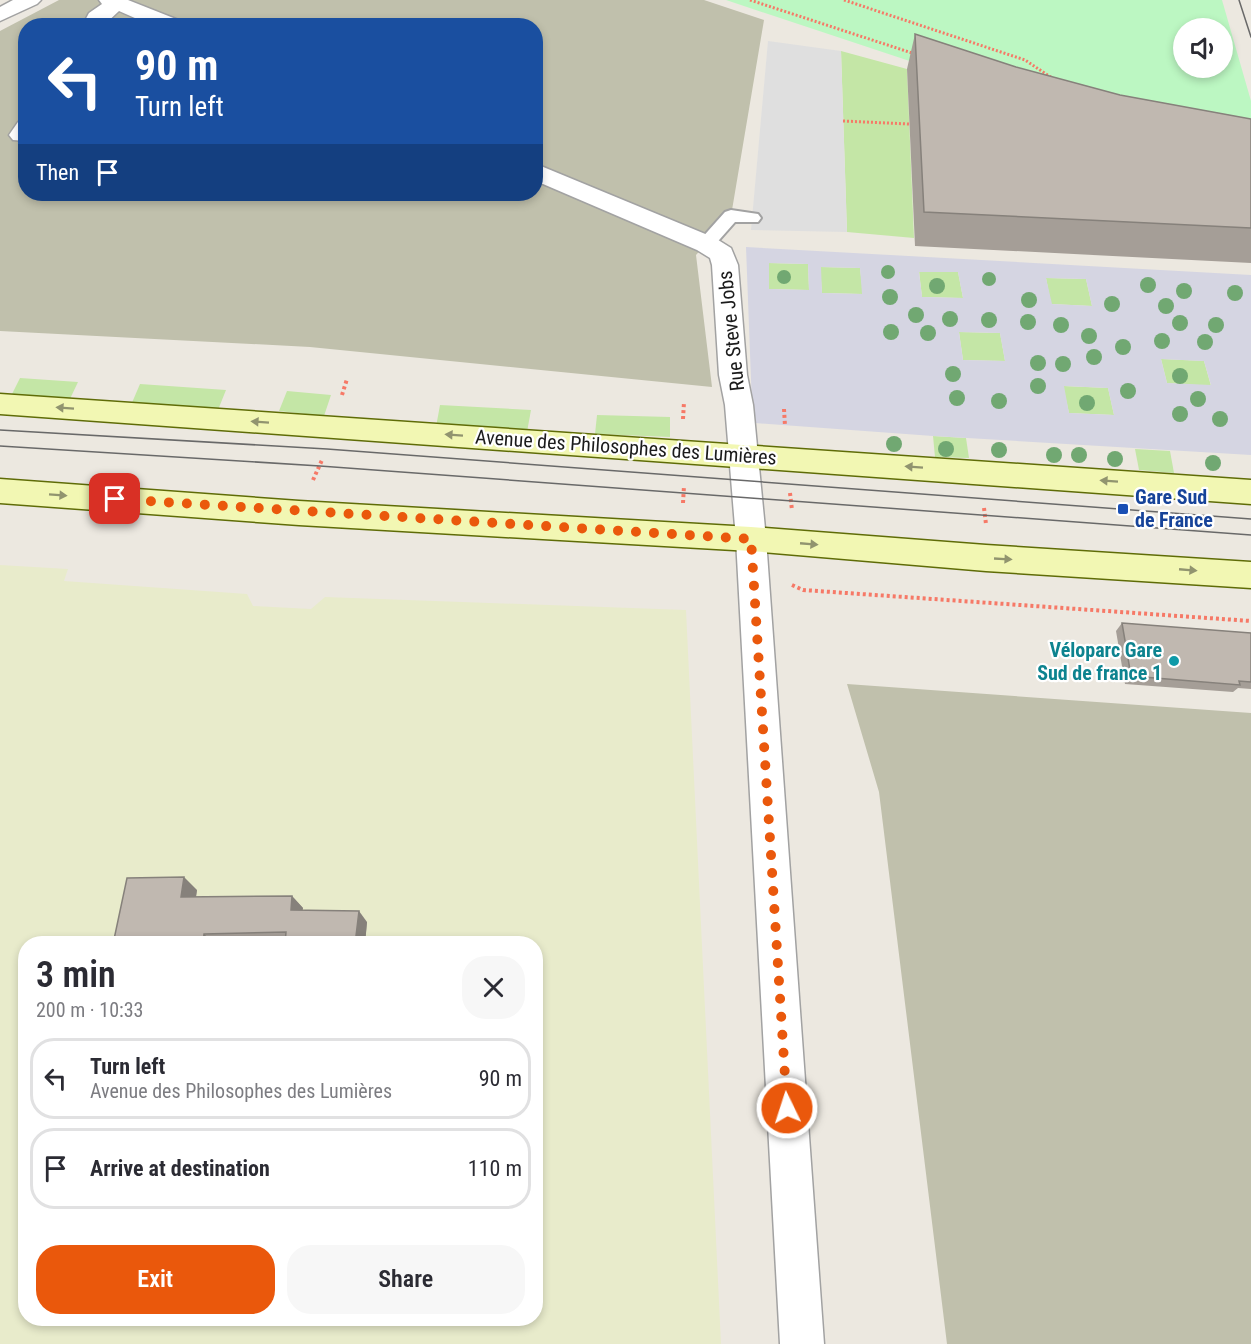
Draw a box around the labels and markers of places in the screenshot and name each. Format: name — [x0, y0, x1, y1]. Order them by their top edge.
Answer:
pin — [89, 473, 140, 524]
place label: Gare Sud de France — [1135, 485, 1213, 532]
marker: Gare Sud de France — [1116, 502, 1130, 516]
place label: Véloparc Gare Sud de france 1 — [1037, 638, 1162, 685]
marker: Véloparc Gare Sud de france 1 — [1167, 654, 1181, 668]

